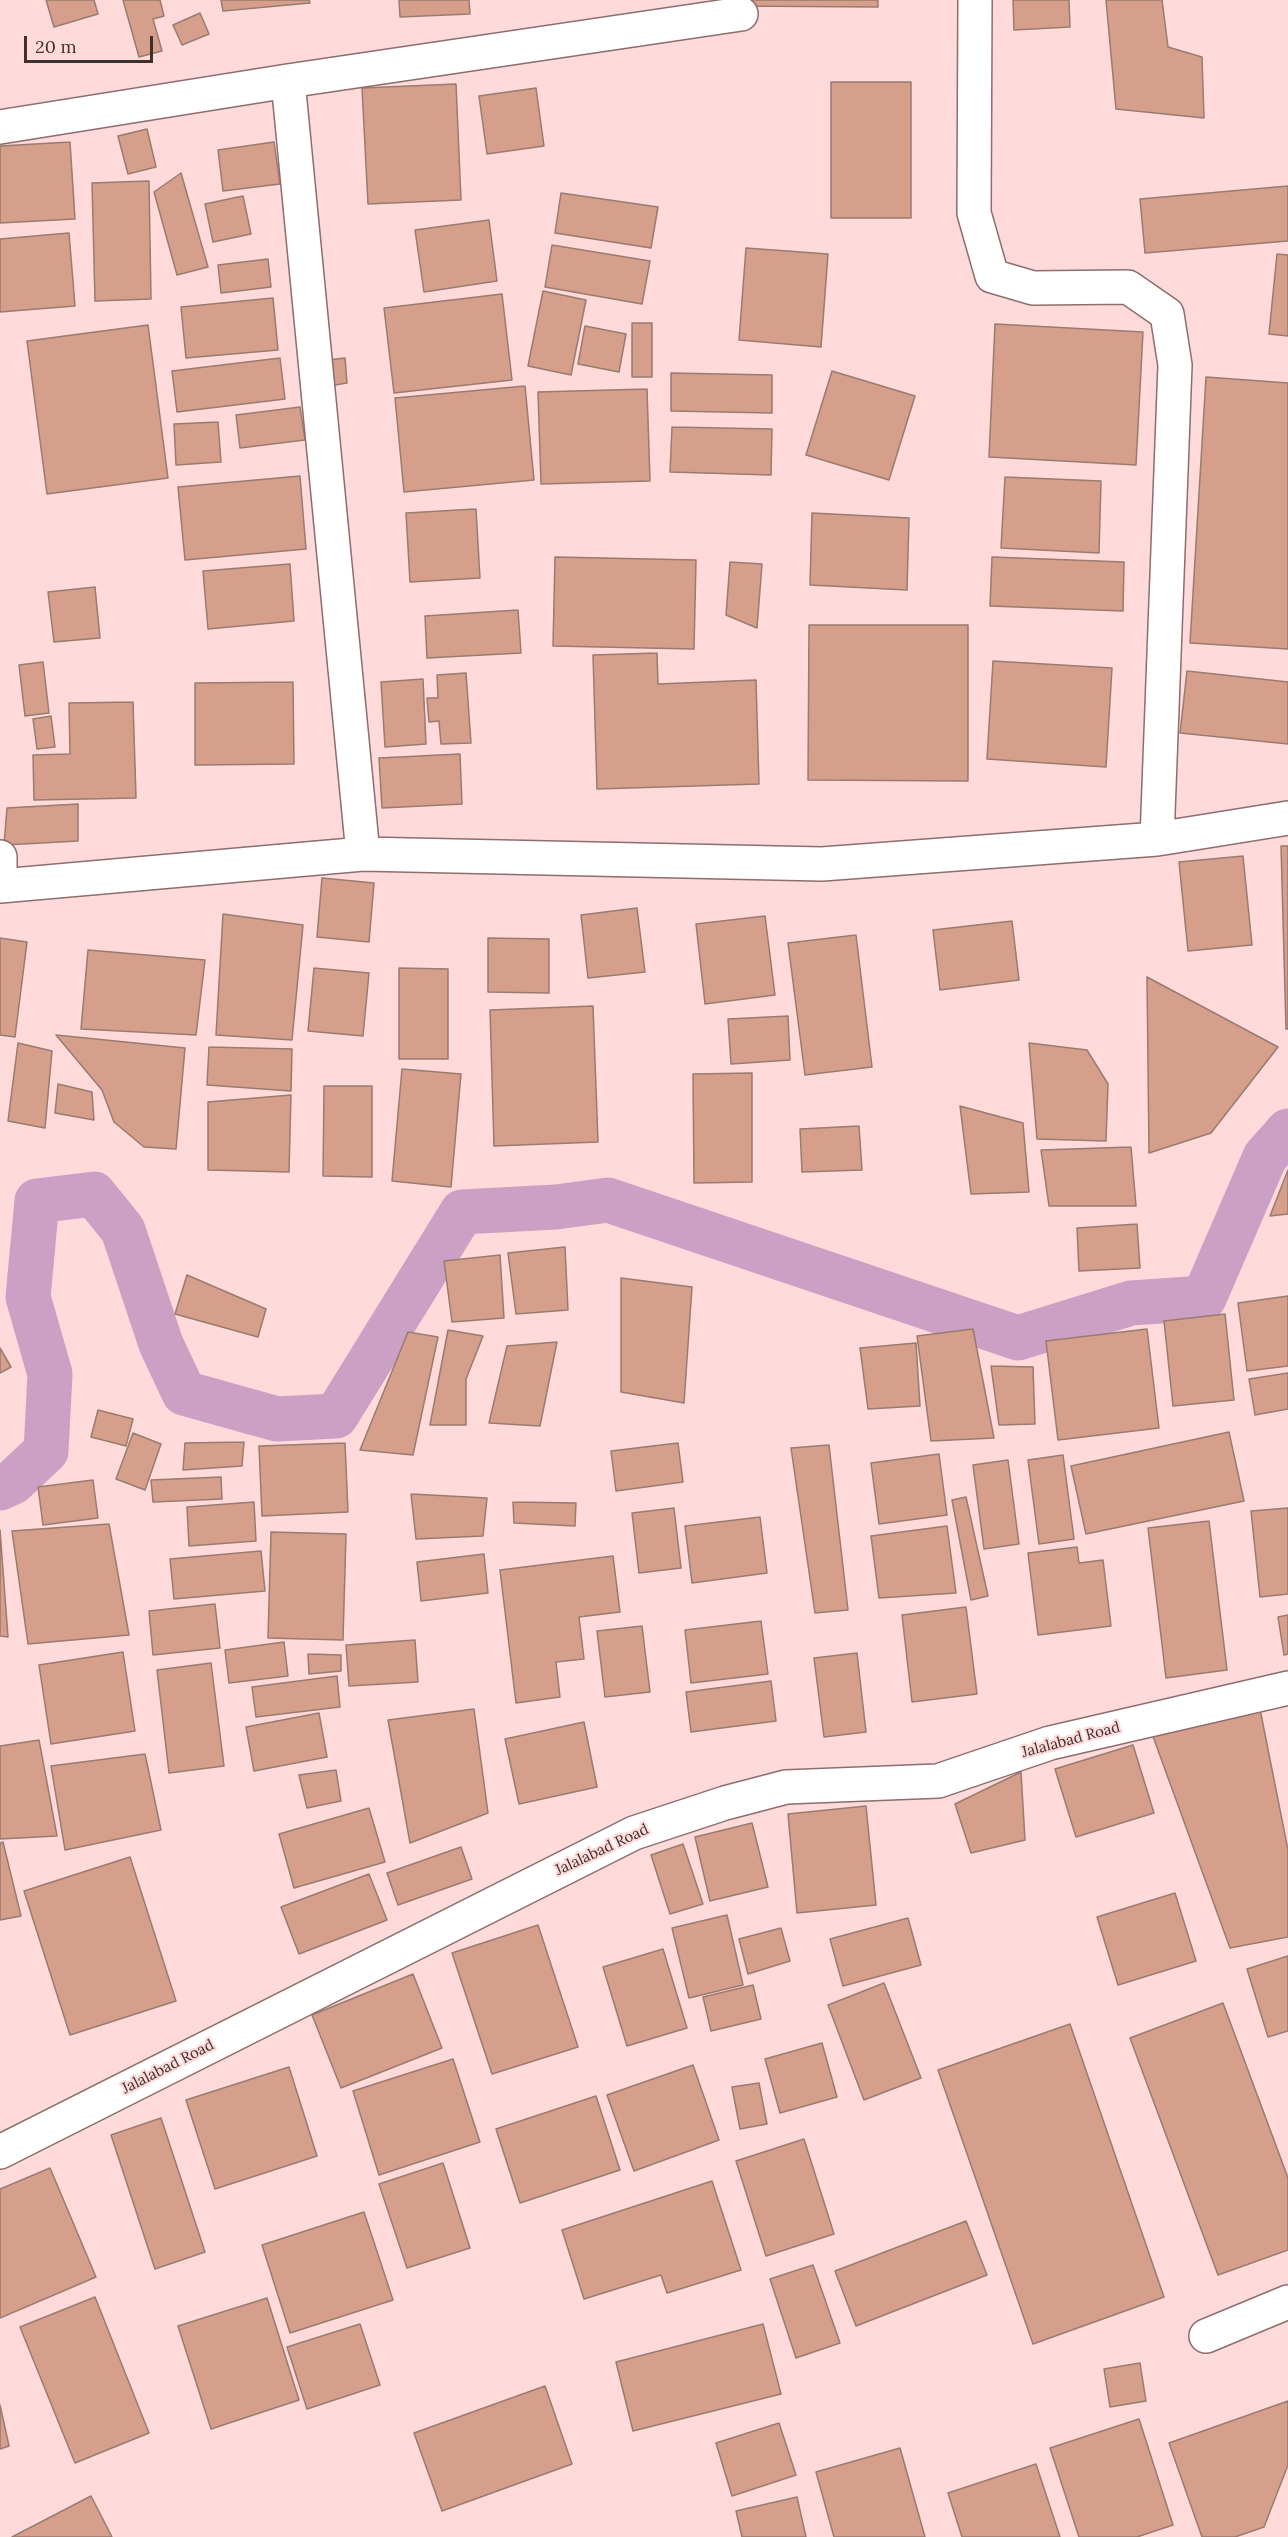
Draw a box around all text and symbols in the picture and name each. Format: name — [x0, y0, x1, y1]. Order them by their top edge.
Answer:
scale bar — [27, 24, 156, 62]
text: 20 m — [35, 35, 77, 58]
street label: Jalalabad Road — [1020, 1718, 1122, 1762]
street label: Jalalabad Road — [552, 1821, 652, 1879]
street label: Jalalabad Road — [119, 2036, 217, 2098]

